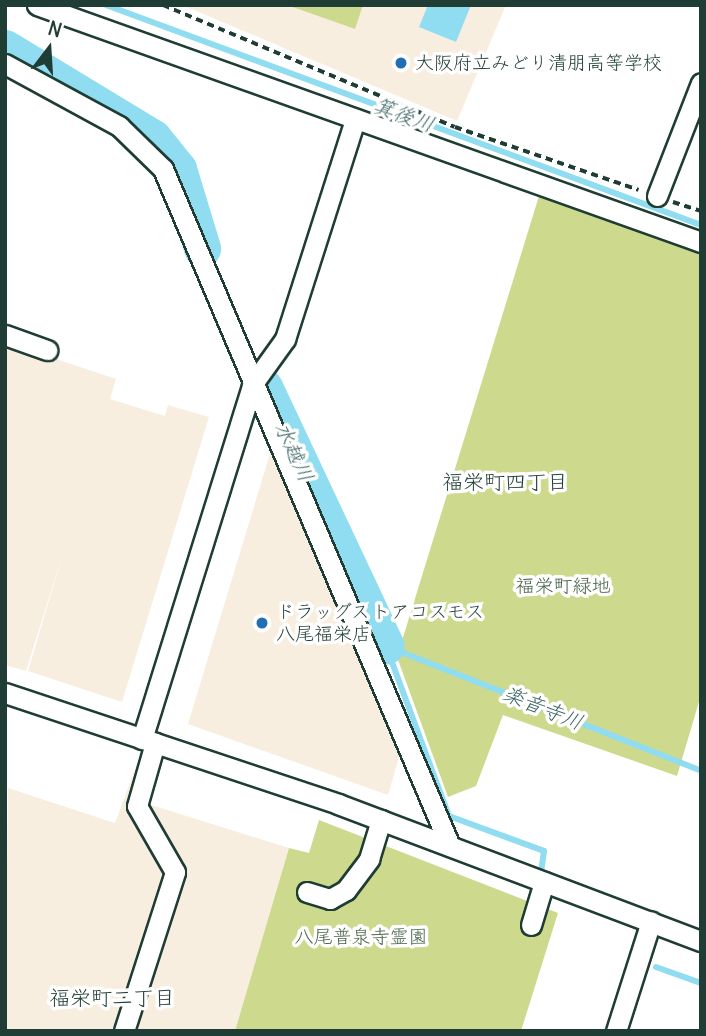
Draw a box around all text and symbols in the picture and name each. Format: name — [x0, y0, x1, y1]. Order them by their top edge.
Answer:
north arrow — [14, 14, 84, 84]
text: N — [45, 16, 65, 42]
place label: 大阪府立みどり清朋高等学校 — [415, 52, 662, 74]
marker: 大阪府立みどり清朋高等学校 — [393, 55, 409, 71]
water label: 箕後川 — [370, 92, 438, 138]
water label: 水越川 — [269, 418, 319, 486]
district label: 福栄町四丁目 — [442, 469, 568, 495]
park label: 福栄町緑地 — [516, 575, 610, 597]
place label: ドラッグストアコスモス 八尾福栄店 — [276, 601, 485, 645]
marker: ドラッグストアコスモス 八尾福栄店 — [254, 615, 270, 631]
water label: 楽音寺川 — [499, 681, 587, 735]
park label: 八尾普泉寺霊園 — [295, 926, 427, 948]
district label: 福栄町二丁目 — [49, 985, 175, 1011]

